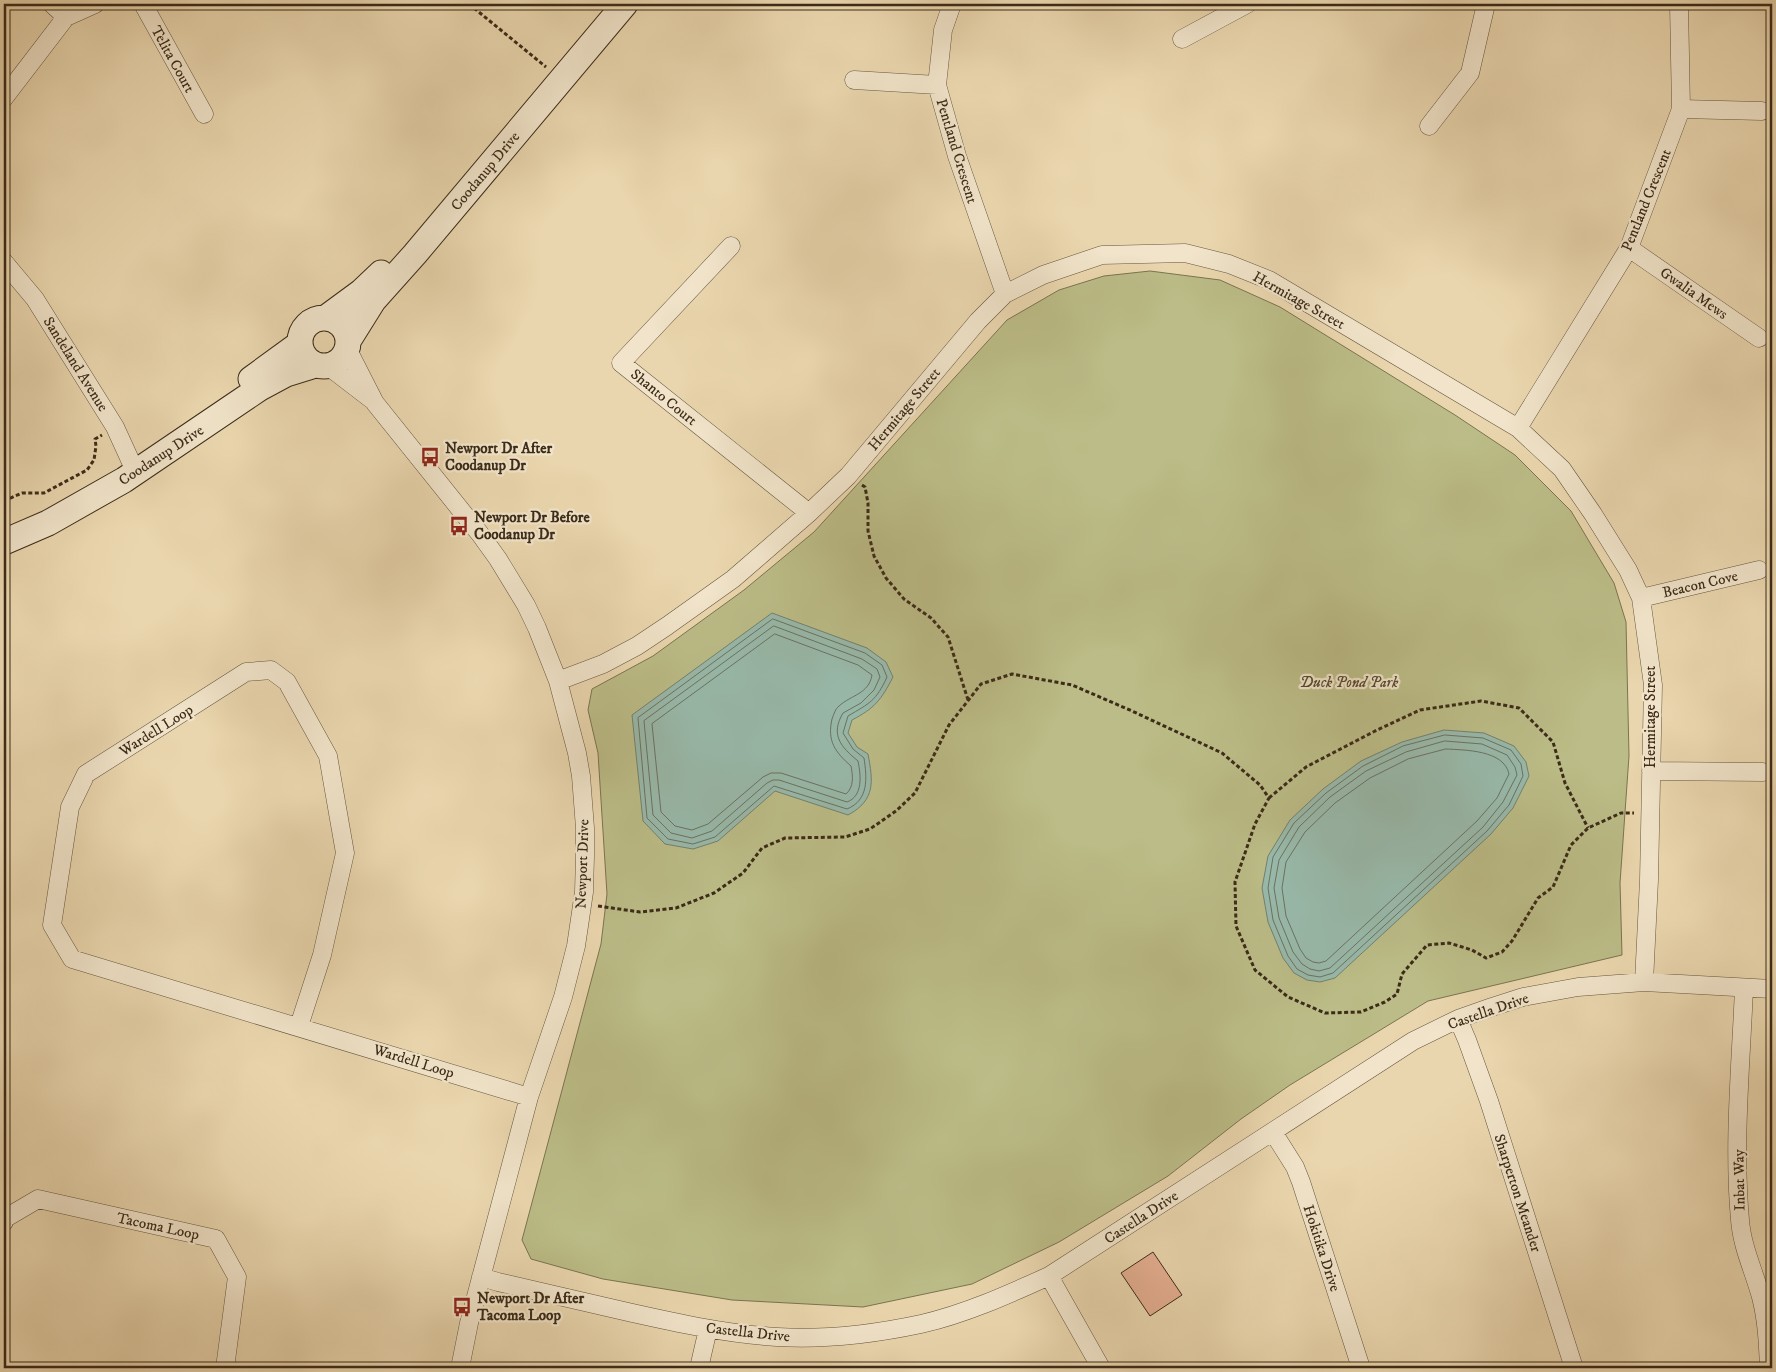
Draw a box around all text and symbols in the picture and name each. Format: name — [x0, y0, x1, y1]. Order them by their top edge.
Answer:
street label: Telita Court — [146, 22, 199, 96]
street label: Pentland Crescent — [932, 96, 982, 206]
street label: Coodanup Drive — [447, 128, 524, 215]
street label: Pentland Crescent — [1617, 146, 1676, 254]
street label: Gwalia Mews — [1656, 263, 1731, 324]
street label: Hermitage Street — [1249, 267, 1348, 334]
street label: Sandeland Avenue — [39, 313, 112, 415]
street label: Hermitage Street — [864, 364, 945, 455]
street label: Shanto Court — [627, 365, 701, 430]
street label: Coodanup Drive — [115, 421, 207, 490]
place label: Newport Dr After Coodanup Dr — [445, 439, 552, 475]
bus stop icon: Newport Dr After Coodanup Dr — [419, 446, 441, 468]
place label: Newport Dr Before Coodanup Dr — [474, 508, 590, 544]
bus stop icon: Newport Dr Before Coodanup Dr — [448, 515, 470, 537]
street label: Beacon Cove — [1660, 567, 1740, 602]
street label: Hermitage Street — [1641, 665, 1660, 768]
park label: Duck Pond Park — [1300, 673, 1399, 692]
street label: Wardell Loop — [115, 700, 197, 761]
street label: Newport Drive — [571, 819, 594, 909]
street label: Castella Drive — [1445, 989, 1531, 1034]
street label: Wardell Loop — [370, 1040, 457, 1083]
street label: Sharperton Meander — [1489, 1132, 1546, 1255]
street label: Inbat Way — [1729, 1148, 1750, 1211]
street label: Castella Drive — [1101, 1186, 1182, 1248]
street label: Hokitika Drive — [1299, 1202, 1344, 1294]
street label: Tacoma Loop — [115, 1208, 201, 1245]
place label: Newport Dr After Tacoma Loop — [476, 1289, 584, 1325]
bus stop icon: Newport Dr After Tacoma Loop — [451, 1296, 473, 1318]
street label: Castella Drive — [705, 1319, 791, 1346]

